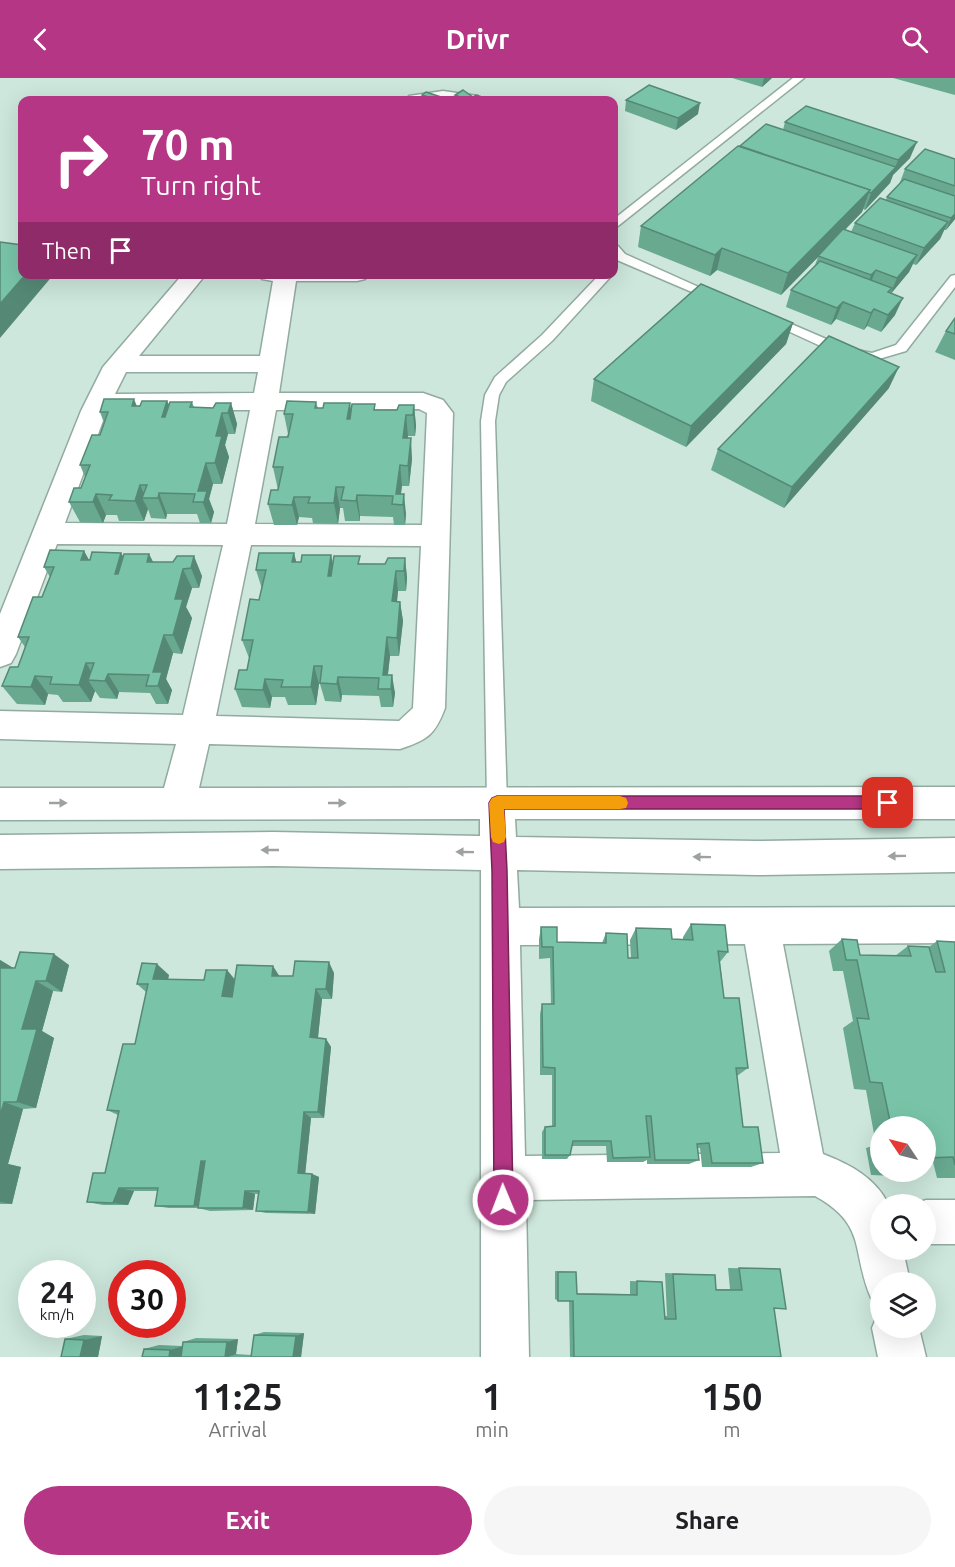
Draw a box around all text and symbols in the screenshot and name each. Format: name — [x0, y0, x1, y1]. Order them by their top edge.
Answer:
icon: back — [24, 23, 57, 56]
icon: search — [898, 23, 931, 56]
text: Drivr — [446, 24, 509, 54]
icon: right — [42, 120, 120, 198]
text: 70 m — [141, 121, 235, 168]
text: Turn right — [141, 170, 261, 200]
icon: arrive — [104, 234, 137, 267]
text: Then — [42, 238, 92, 263]
pin — [862, 777, 913, 828]
icon: arrive — [871, 786, 904, 819]
one-way arrow — [49, 798, 68, 808]
one-way arrow — [328, 798, 347, 808]
one-way arrow — [260, 845, 279, 854]
one-way arrow — [455, 847, 474, 857]
one-way arrow — [887, 851, 906, 861]
one-way arrow — [692, 852, 711, 861]
north arrow — [870, 1116, 936, 1182]
map controls — [870, 1116, 936, 1338]
position arrow — [471, 1168, 535, 1232]
button: search — [870, 1194, 936, 1260]
speed limit sign: 30 — [108, 1260, 186, 1338]
button: layers — [870, 1272, 936, 1338]
text: 24 — [40, 1275, 74, 1309]
text: km/h — [40, 1306, 74, 1323]
text: 11:25 — [193, 1376, 283, 1417]
text: 1 — [482, 1376, 502, 1417]
text: 150 — [701, 1376, 762, 1417]
text: Arrival — [209, 1418, 267, 1441]
text: min — [475, 1418, 509, 1441]
text: m — [723, 1418, 741, 1441]
button: Exit — [24, 1486, 472, 1555]
button: Share — [484, 1486, 931, 1555]

